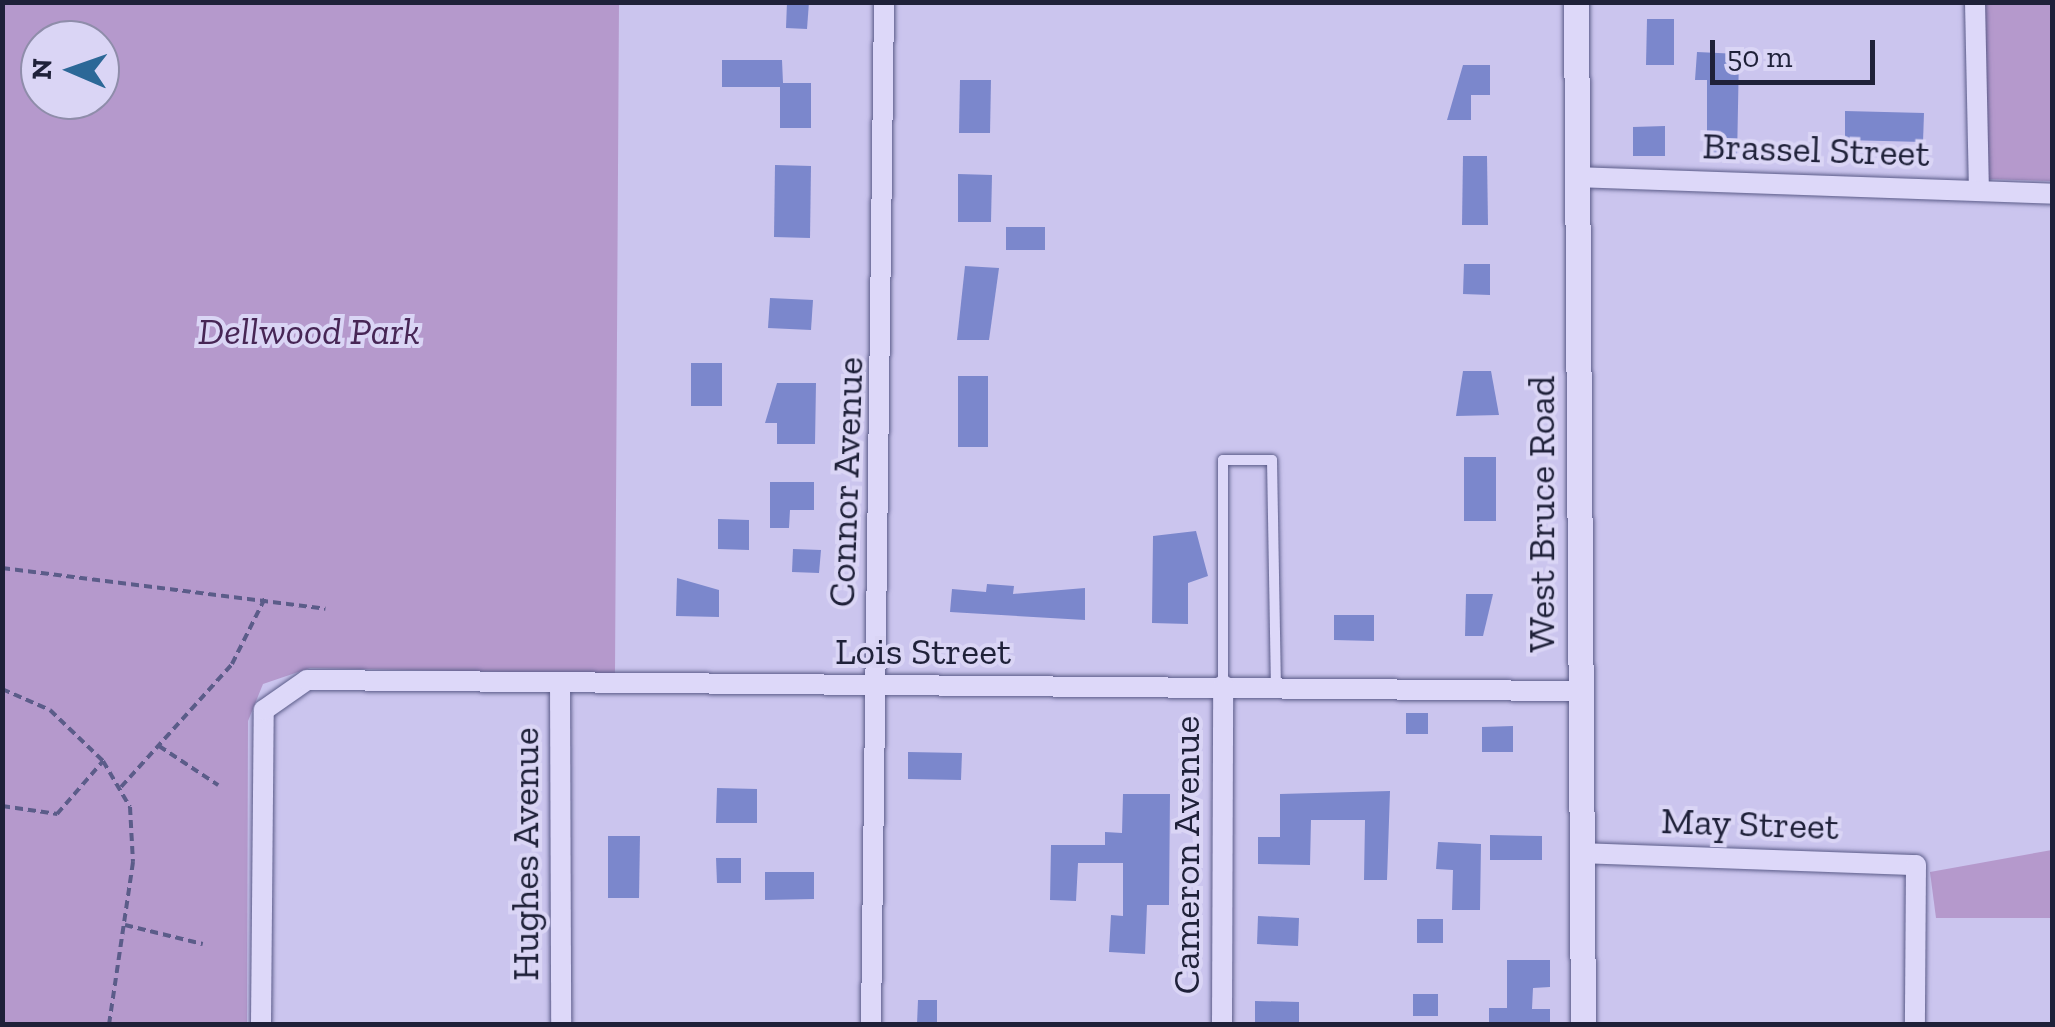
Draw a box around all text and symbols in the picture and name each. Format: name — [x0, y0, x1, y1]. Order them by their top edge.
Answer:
north arrow — [20, 20, 120, 120]
scale bar — [1715, 20, 1880, 82]
text: 50 m — [1727, 39, 1792, 75]
text: N — [25, 58, 58, 80]
street label: Brassel Street — [1702, 123, 1930, 177]
park label: Dellwood Park — [198, 309, 420, 355]
street label: Connor Avenue — [819, 355, 873, 609]
street label: West Bruce Road — [1519, 376, 1565, 652]
street label: Lois Street — [835, 629, 1011, 675]
street label: Cameron Avenue — [1164, 715, 1210, 995]
street label: Hughes Avenue — [503, 727, 549, 981]
street label: May Street — [1660, 798, 1840, 850]

